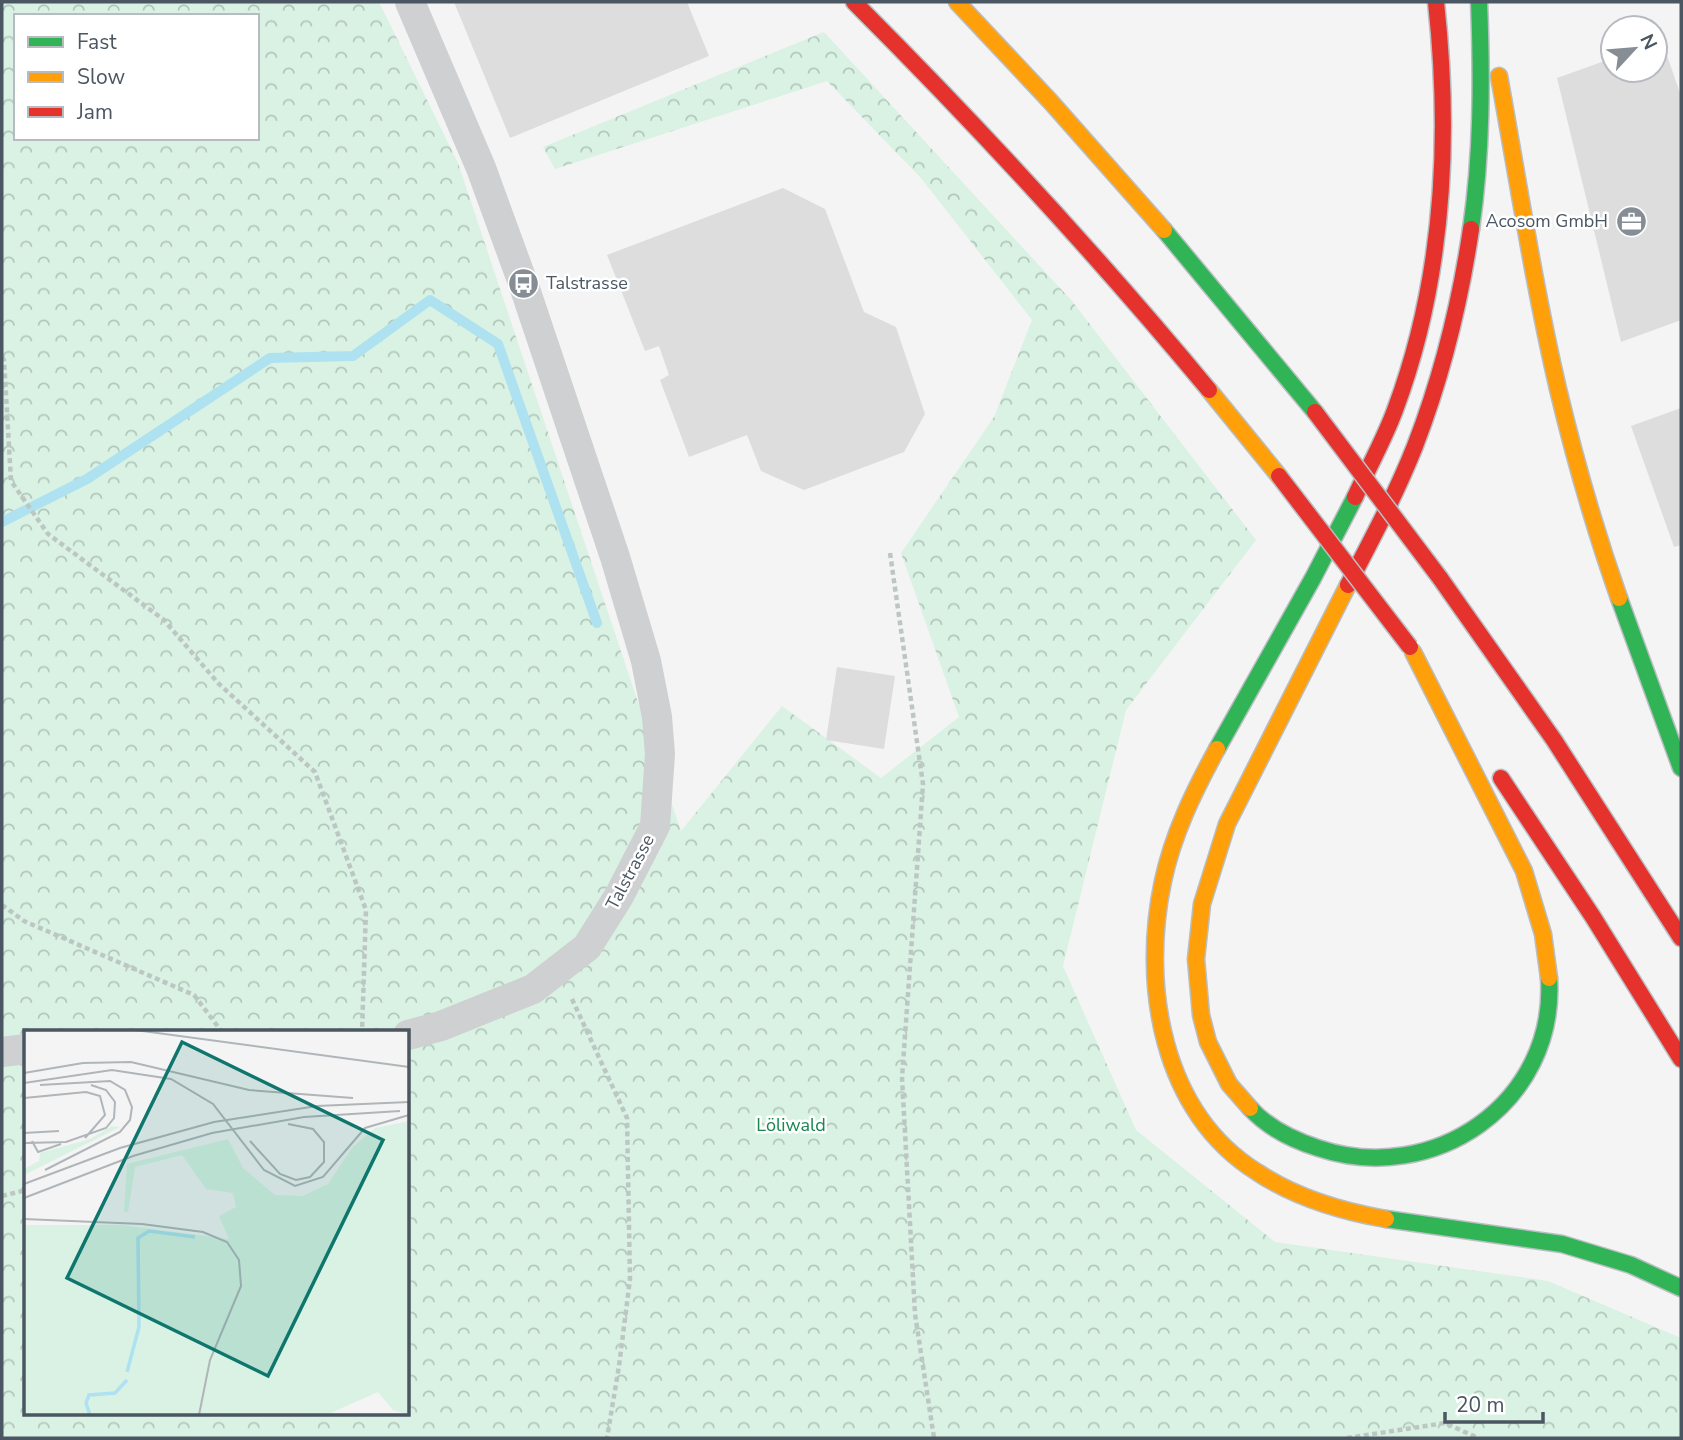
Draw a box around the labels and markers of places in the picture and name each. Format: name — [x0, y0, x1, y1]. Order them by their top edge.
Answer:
office icon: Acosom GmbH — [1614, 204, 1648, 238]
place label: Acosom GmbH — [1485, 209, 1608, 233]
bus stop icon: Talstrasse — [506, 266, 540, 300]
place label: Talstrasse — [546, 271, 628, 295]

